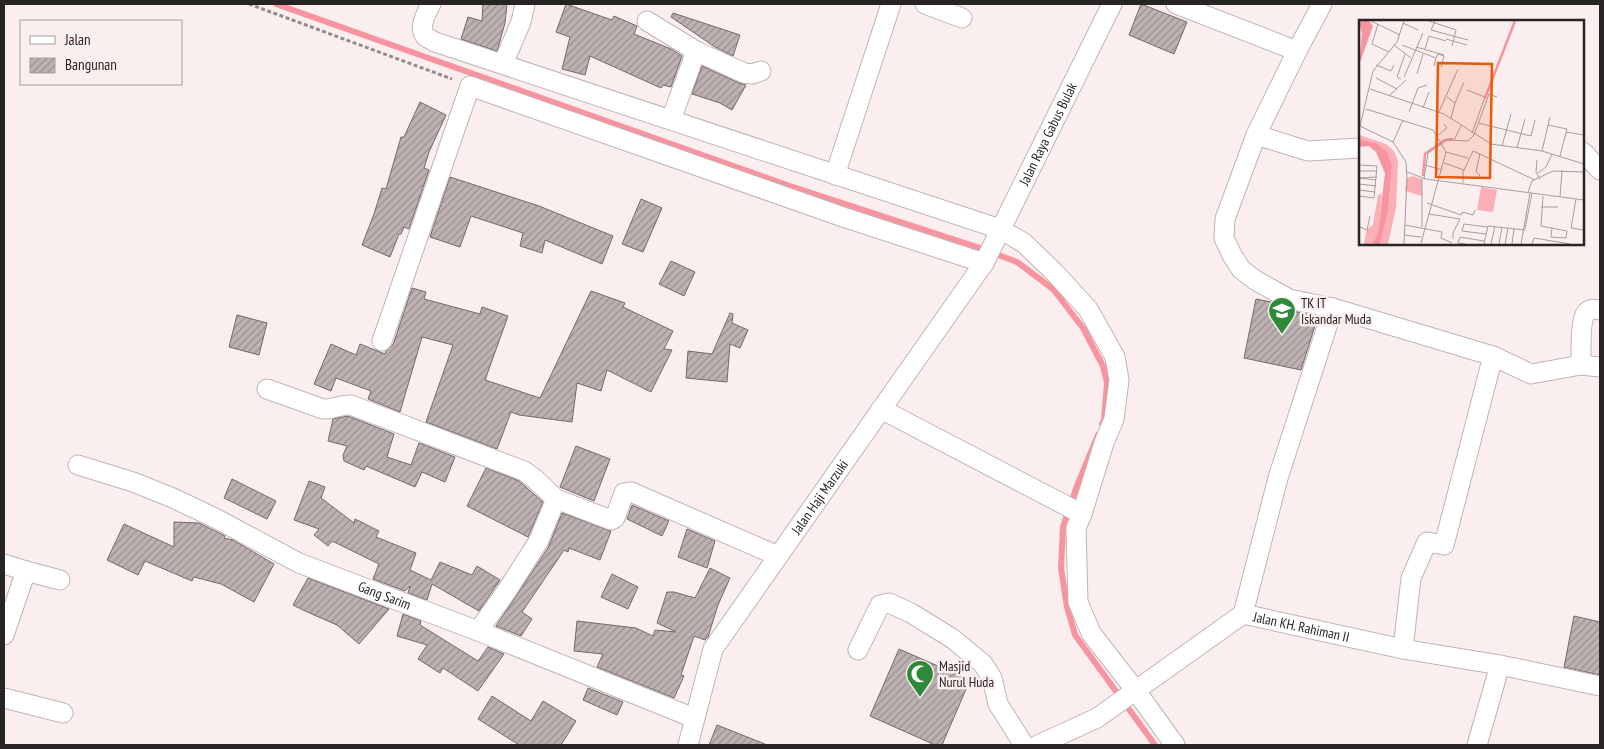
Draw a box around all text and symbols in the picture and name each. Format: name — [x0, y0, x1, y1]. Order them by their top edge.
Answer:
legend — [20, 20, 182, 85]
inset map — [1359, 20, 1584, 245]
text: Jalan — [64, 30, 91, 49]
text: Bangunan — [65, 55, 117, 74]
street label: Jalan Raya Gabus Bulak — [1014, 79, 1081, 189]
place label: TK IT Iskandar Muda — [1301, 294, 1371, 328]
school or university icon: TK IT Iskandar Muda — [1267, 296, 1297, 335]
street label: Jalan Haji Marzuki — [787, 456, 852, 539]
street label: Gang Sarim — [356, 577, 414, 614]
street label: Jalan KH. Rahiman II — [1251, 607, 1351, 646]
place label: Masjid Nurul Huda — [939, 657, 994, 691]
mosque icon: Masjid Nurul Huda — [905, 659, 935, 698]

